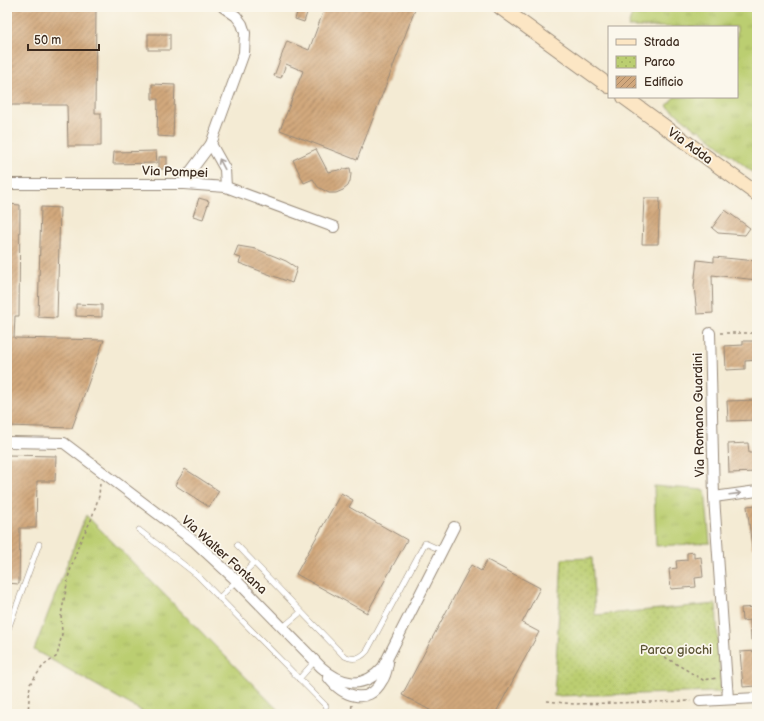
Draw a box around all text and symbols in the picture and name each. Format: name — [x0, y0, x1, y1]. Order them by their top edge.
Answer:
scale bar — [28, 26, 99, 52]
legend — [608, 26, 738, 98]
text: 50 m — [34, 33, 61, 48]
text: Strada — [644, 35, 680, 50]
text: Parco — [644, 55, 675, 70]
text: Edificio — [644, 75, 684, 90]
street label: Via Adda — [664, 124, 716, 168]
one-way arrow — [218, 159, 225, 171]
street label: Via Pompei — [142, 163, 208, 181]
street label: Via Romano Guardini — [690, 353, 708, 477]
one-way arrow — [728, 490, 741, 498]
street label: Via Walter Fontana — [178, 512, 270, 598]
park label: Parco giochi — [640, 642, 712, 658]

